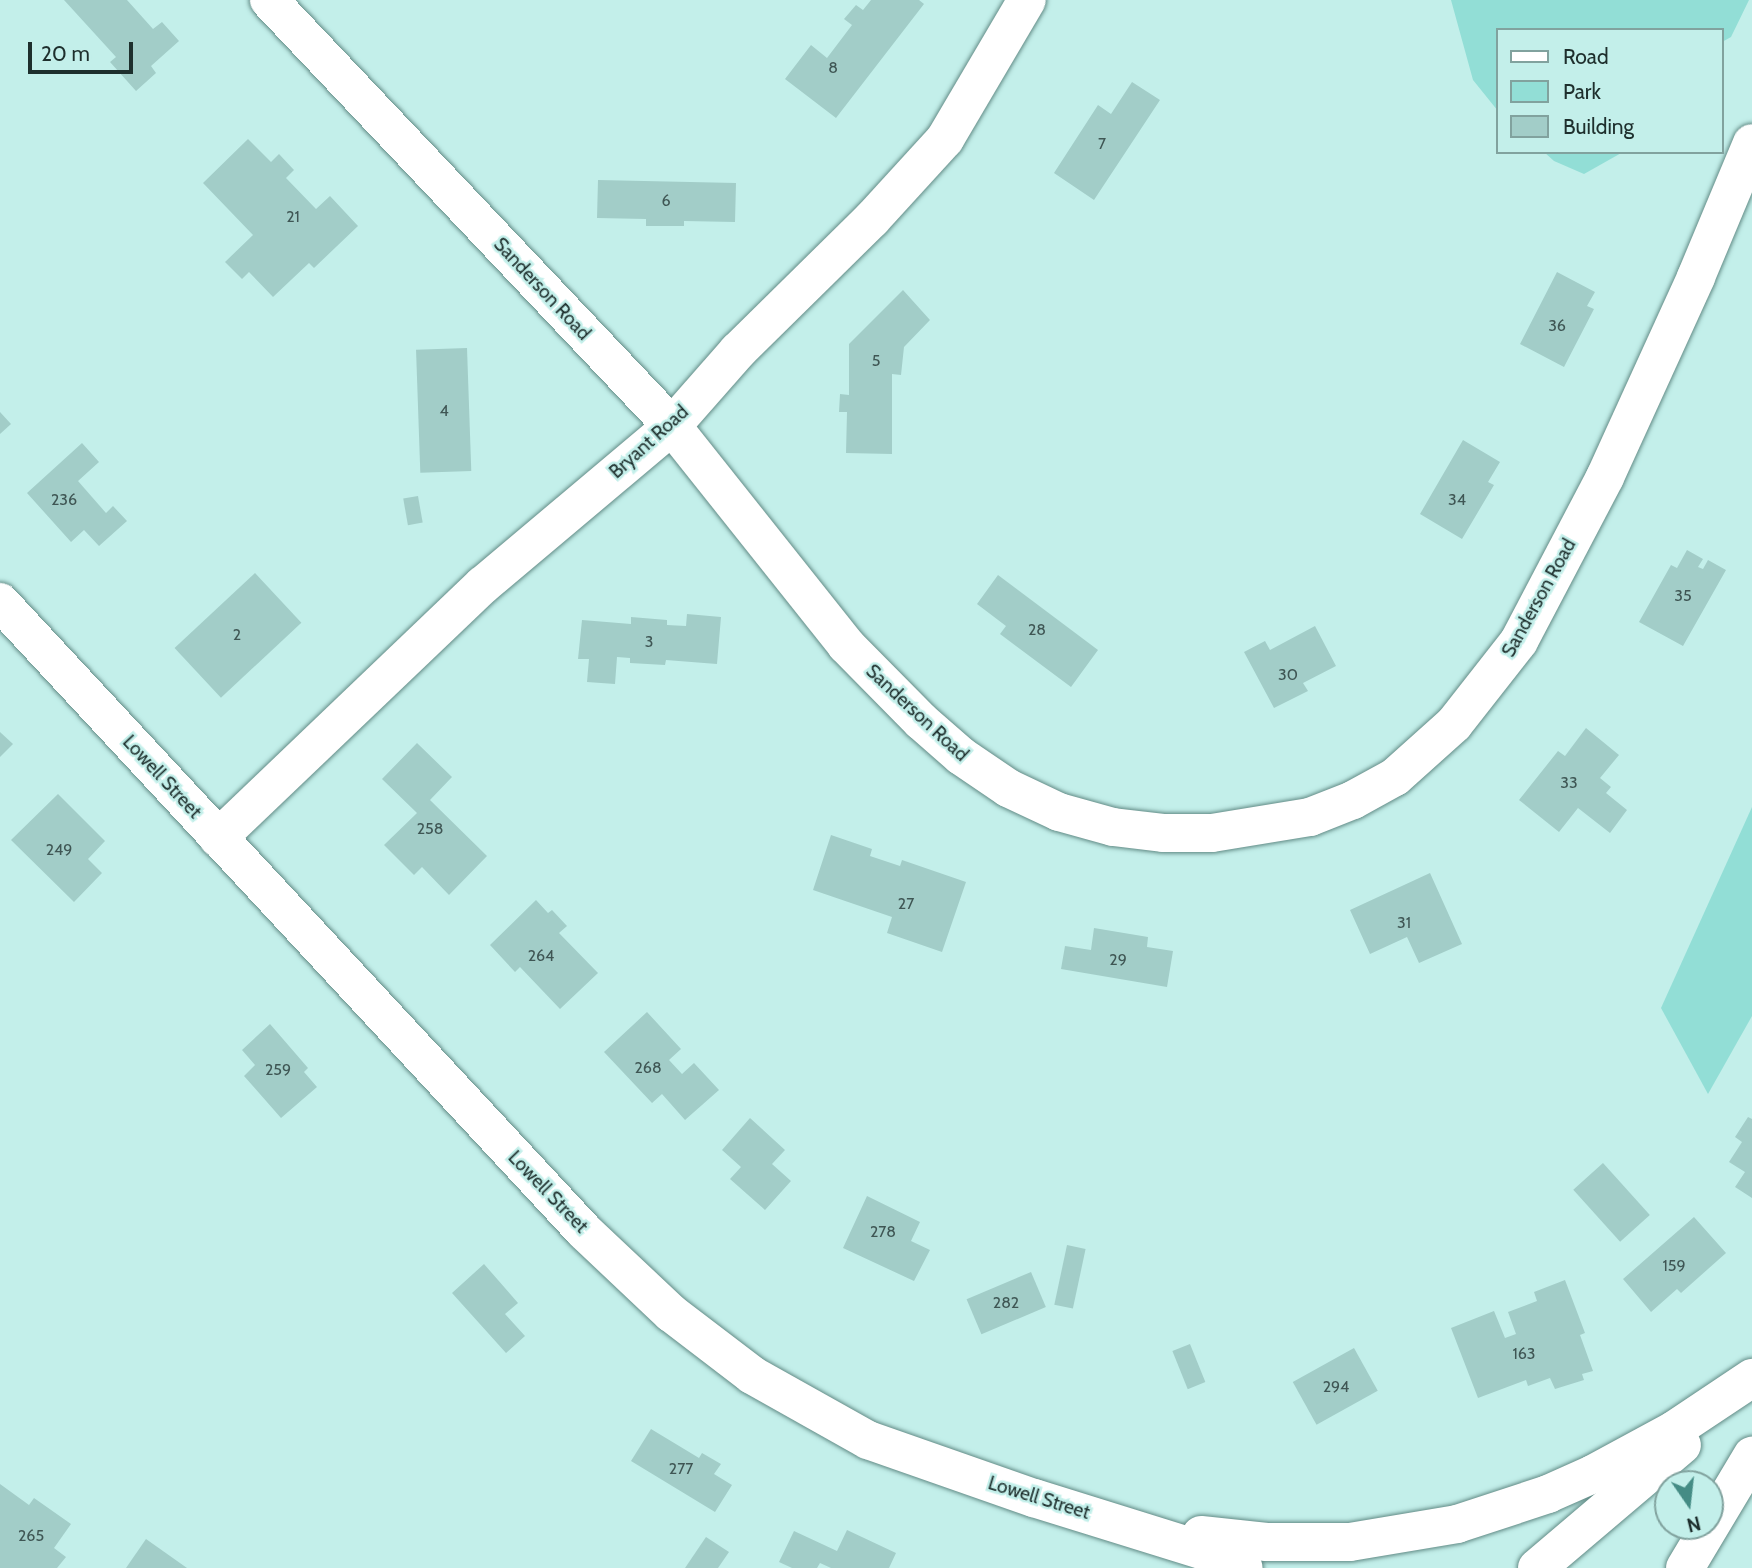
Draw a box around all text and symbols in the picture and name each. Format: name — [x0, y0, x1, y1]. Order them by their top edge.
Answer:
scale bar — [32, 28, 136, 72]
legend — [1496, 28, 1724, 154]
text: 20 m — [41, 41, 90, 66]
text: Road — [1563, 44, 1609, 69]
house number: 8 — [828, 58, 838, 78]
text: Park — [1563, 79, 1601, 104]
text: Building — [1563, 114, 1634, 139]
house number: 7 — [1098, 134, 1106, 154]
house number: 6 — [661, 191, 671, 211]
house number: 21 — [286, 207, 300, 227]
street label: Sanderson Road — [489, 233, 595, 345]
house number: 36 — [1548, 316, 1566, 336]
house number: 5 — [872, 351, 880, 371]
house number: 4 — [439, 401, 449, 421]
street label: Bryant Road — [605, 401, 693, 483]
house number: 236 — [51, 490, 77, 510]
house number: 34 — [1448, 490, 1466, 510]
street label: Sanderson Road — [1497, 535, 1581, 661]
house number: 35 — [1674, 586, 1692, 606]
house number: 28 — [1028, 620, 1046, 640]
house number: 2 — [233, 625, 241, 645]
house number: 3 — [645, 632, 653, 652]
street label: Sanderson Road — [861, 660, 973, 766]
house number: 30 — [1278, 665, 1298, 685]
street label: Lowell Street — [118, 731, 206, 823]
house number: 33 — [1560, 773, 1578, 793]
house number: 258 — [417, 819, 443, 839]
house number: 249 — [46, 840, 72, 860]
house number: 27 — [898, 894, 914, 914]
house number: 31 — [1397, 913, 1411, 933]
house number: 264 — [528, 946, 554, 966]
house number: 29 — [1109, 950, 1127, 970]
house number: 268 — [634, 1058, 662, 1078]
house number: 259 — [265, 1060, 291, 1080]
street label: Lowell Street — [503, 1146, 593, 1238]
house number: 278 — [870, 1222, 896, 1242]
house number: 159 — [1663, 1256, 1685, 1276]
house number: 282 — [993, 1293, 1019, 1313]
house number: 163 — [1513, 1344, 1535, 1364]
house number: 294 — [1323, 1377, 1349, 1397]
house number: 277 — [669, 1459, 693, 1479]
north arrow — [1654, 1470, 1724, 1540]
street label: Lowell Street — [985, 1472, 1093, 1524]
text: N — [1684, 1511, 1703, 1537]
house number: 265 — [18, 1526, 44, 1546]

